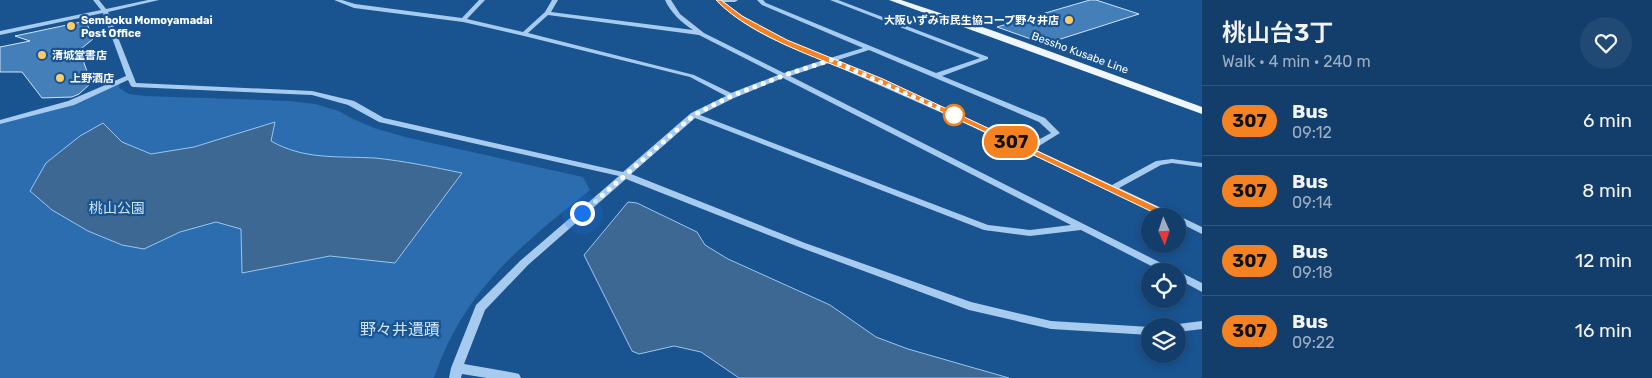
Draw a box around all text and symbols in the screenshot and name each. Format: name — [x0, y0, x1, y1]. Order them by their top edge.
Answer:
place label: Semboku Momoyamadai Post Office — [81, 14, 213, 40]
place label: 大阪いずみ市民生協コープ野々井店 — [884, 14, 1059, 27]
marker: 大阪いずみ市民生協コープ野々井店 — [1063, 14, 1075, 26]
button: heart — [1580, 17, 1632, 69]
text: 桃山台3丁 — [1222, 19, 1333, 47]
marker: Semboku Momoyamadai Post Office — [65, 20, 77, 32]
street label: Bessho Kusabe Line — [1030, 29, 1130, 77]
marker: 清城堂書店 — [36, 49, 48, 61]
place label: 清城堂書店 — [52, 49, 107, 62]
text: Walk · 4 min · 240 m — [1222, 52, 1371, 71]
marker: 上野酒店 — [54, 72, 66, 84]
place label: 上野酒店 — [70, 72, 114, 85]
text: Bus — [1292, 100, 1328, 123]
unlabelled marker — [943, 104, 965, 126]
text: 6 min — [1583, 109, 1632, 132]
text: 307 — [1232, 110, 1267, 132]
text: 09:12 — [1292, 123, 1332, 142]
line badge: 307 — [982, 126, 1040, 158]
text: 307 — [994, 131, 1028, 153]
text: Bus — [1292, 170, 1328, 193]
text: 8 min — [1582, 179, 1632, 202]
text: 307 — [1232, 180, 1267, 202]
text: 09:14 — [1292, 193, 1333, 212]
park label: 桃山公園 — [89, 200, 145, 217]
your location — [570, 201, 595, 226]
north arrow — [1141, 208, 1186, 252]
map controls — [1141, 208, 1186, 363]
text: Bus — [1292, 240, 1328, 263]
text: 12 min — [1575, 249, 1632, 272]
text: 307 — [1232, 250, 1267, 272]
button: locate — [1141, 263, 1186, 308]
text: 09:18 — [1292, 263, 1333, 282]
text: Bus — [1292, 310, 1328, 333]
button: layers — [1141, 318, 1186, 363]
text: 16 min — [1575, 319, 1632, 342]
park label: 野々井遺蹟 — [360, 320, 440, 339]
text: 307 — [1232, 320, 1267, 342]
text: 09:22 — [1292, 333, 1335, 352]

